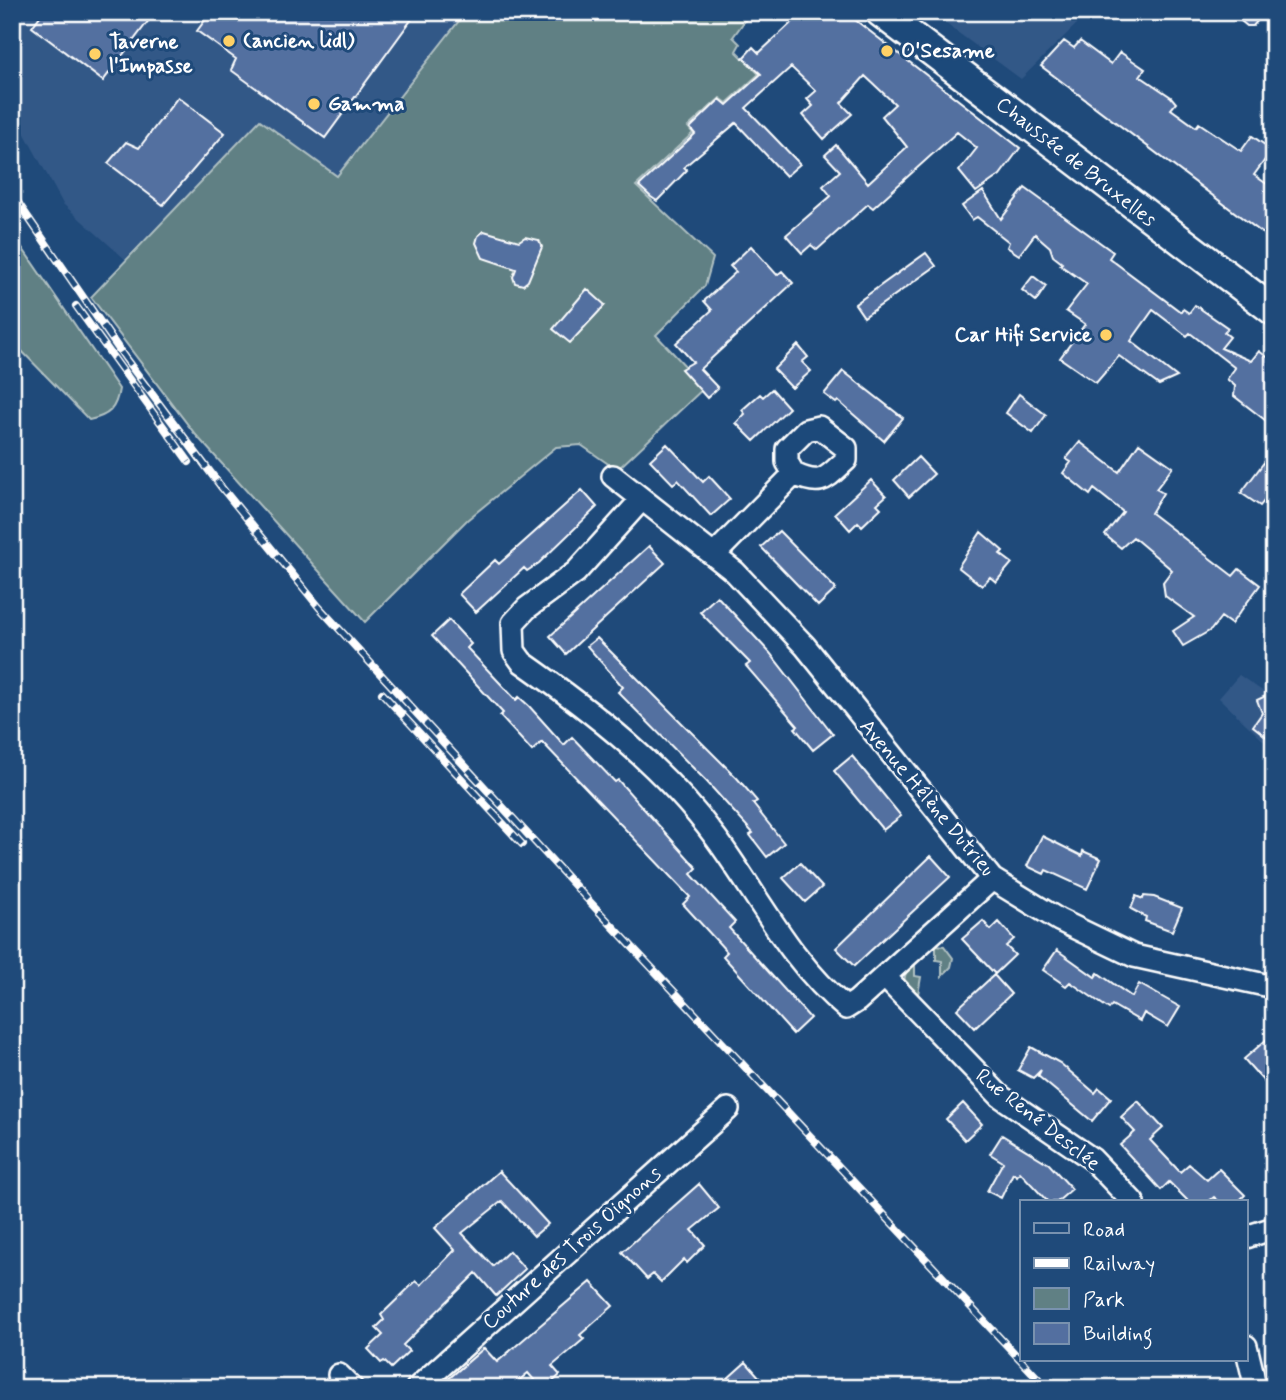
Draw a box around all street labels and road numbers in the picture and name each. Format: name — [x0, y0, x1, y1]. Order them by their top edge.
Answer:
street label: Chaussée de Bruxelles — [990, 90, 1162, 234]
street label: Avenue Hélène Dutrieu — [853, 713, 1001, 883]
street label: Rue René Desclée — [970, 1062, 1106, 1178]
street label: Couture des Trois Oignons — [476, 1160, 668, 1336]

